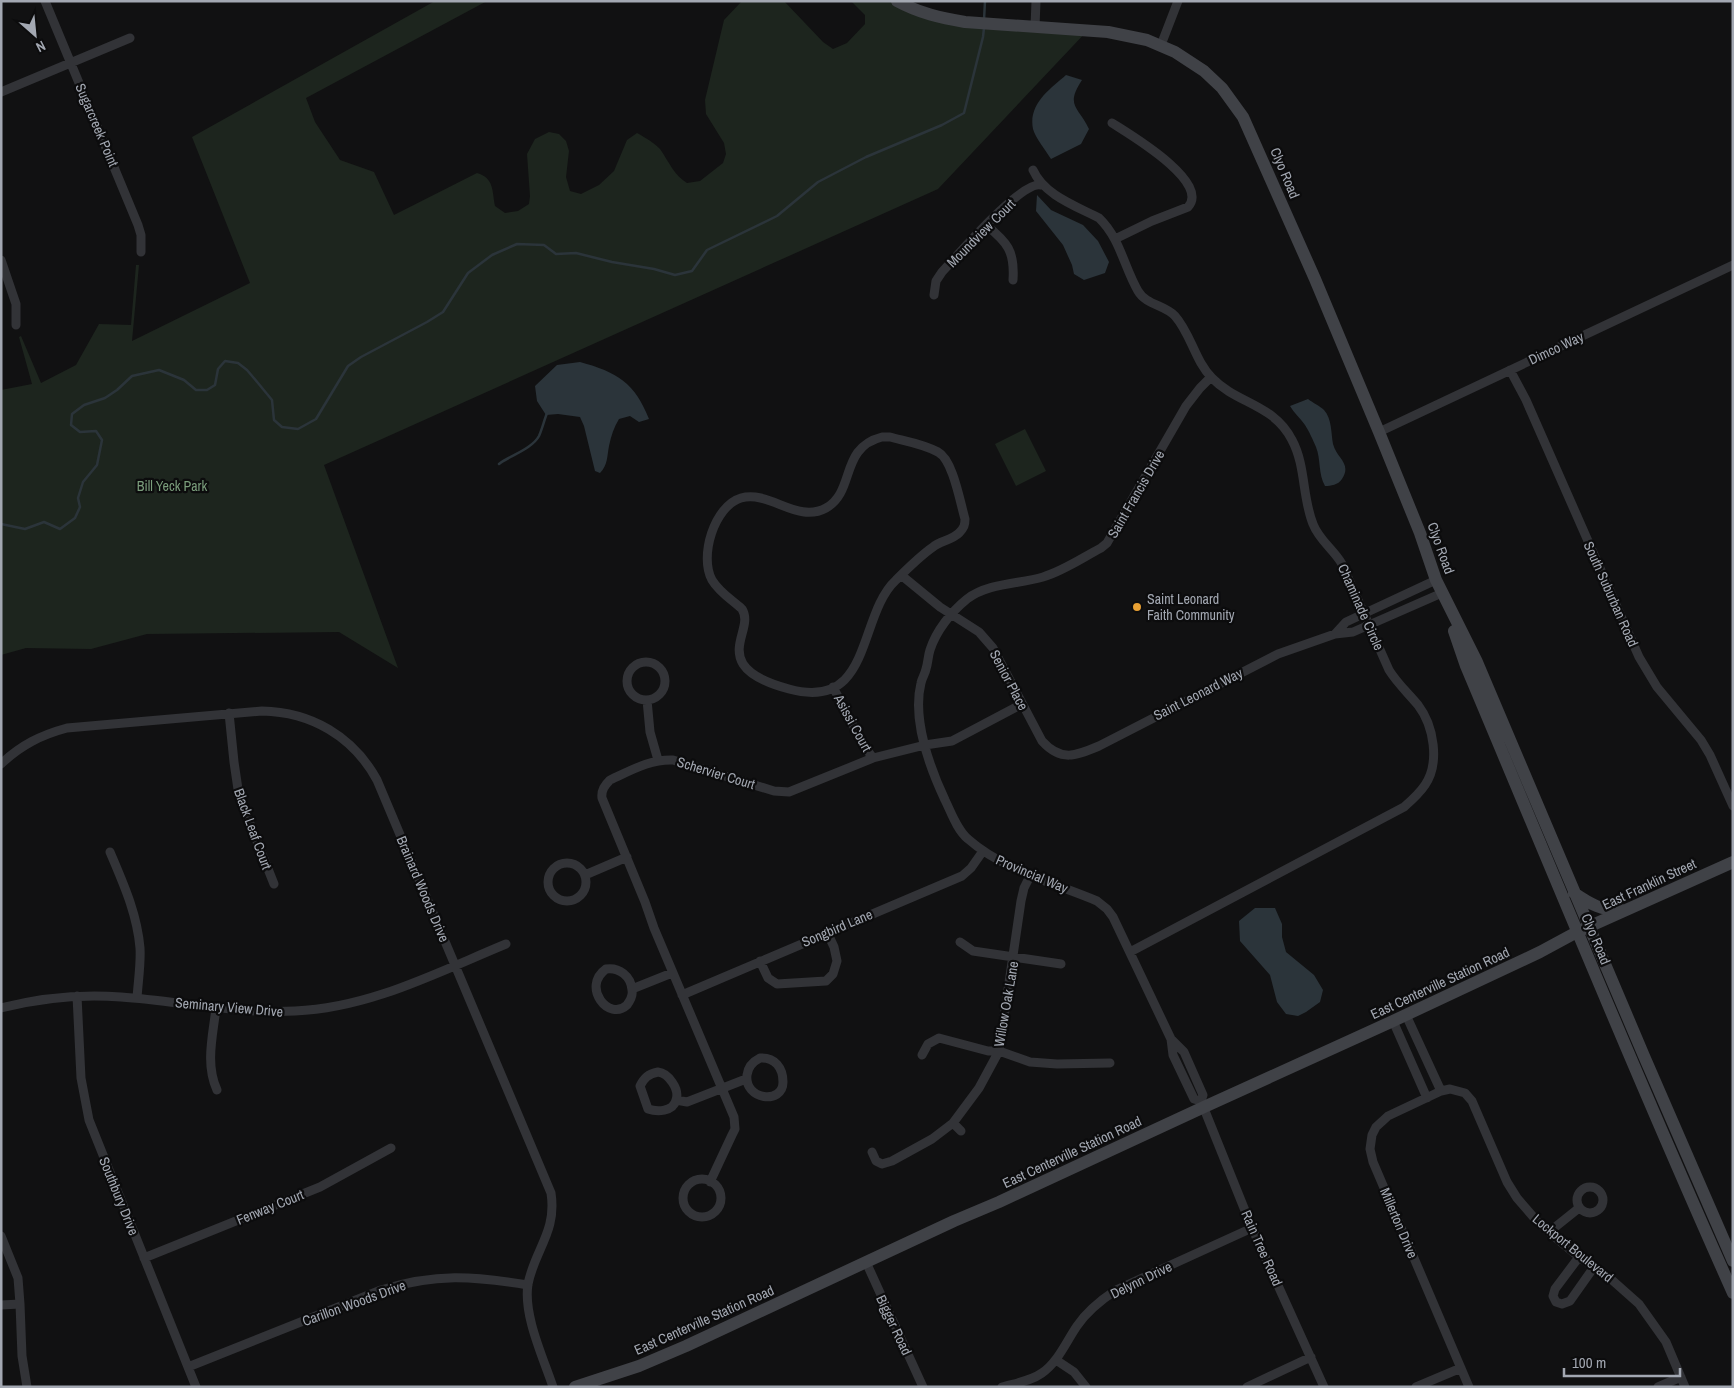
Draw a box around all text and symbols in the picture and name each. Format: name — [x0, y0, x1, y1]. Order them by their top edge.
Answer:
north arrow — [10, 10, 60, 60]
text: N — [33, 37, 49, 56]
street label: Sugarcreek Point — [71, 81, 123, 169]
street label: Clyo Road — [1266, 145, 1304, 201]
street label: Moundview Court — [943, 195, 1019, 271]
street label: Dimco Way — [1526, 327, 1587, 369]
street label: Saint Francis Drive — [1103, 447, 1169, 541]
park label: Bill Yeck Park — [137, 477, 207, 495]
street label: Clyo Road — [1423, 520, 1459, 576]
street label: South Suburban Road — [1580, 538, 1642, 650]
street label: Chaminade Circle — [1334, 561, 1388, 653]
place label: Saint Leonard Faith Community — [1147, 590, 1235, 624]
marker: Saint Leonard Faith Community — [1131, 601, 1143, 613]
street label: Senior Place — [986, 647, 1032, 713]
street label: Saint Leonard Way — [1150, 664, 1246, 724]
street label: Asissi Court — [829, 690, 876, 755]
street label: Schervier Court — [675, 753, 757, 793]
street label: Black Leaf Court — [230, 786, 276, 872]
street label: Brainard Woods Drive — [393, 833, 453, 945]
street label: Provincial Way — [993, 851, 1071, 897]
street label: East Franklin Street — [1599, 854, 1699, 914]
street label: Songbird Lane — [799, 905, 875, 951]
street label: Clyo Road — [1577, 911, 1615, 967]
street label: East Centerville Station Road — [1368, 943, 1512, 1023]
street label: Willow Oak Lane — [990, 960, 1022, 1048]
street label: Seminary View Drive — [174, 993, 284, 1021]
street label: East Centerville Station Road — [1000, 1112, 1144, 1192]
street label: Southbury Drive — [95, 1154, 143, 1238]
street label: Fenway Court — [234, 1185, 306, 1229]
street label: Millerton Drive — [1376, 1185, 1422, 1261]
street label: Rain Tree Road — [1237, 1207, 1287, 1289]
street label: Lockport Boulevard — [1529, 1210, 1617, 1286]
street label: Delynn Drive — [1107, 1257, 1175, 1303]
street label: Carillon Woods Drive — [300, 1276, 408, 1330]
street label: East Centerville Station Road — [631, 1281, 777, 1359]
street label: Bigger Road — [872, 1292, 916, 1358]
scale bar — [1564, 1346, 1680, 1378]
text: 100 m — [1572, 1352, 1606, 1373]

